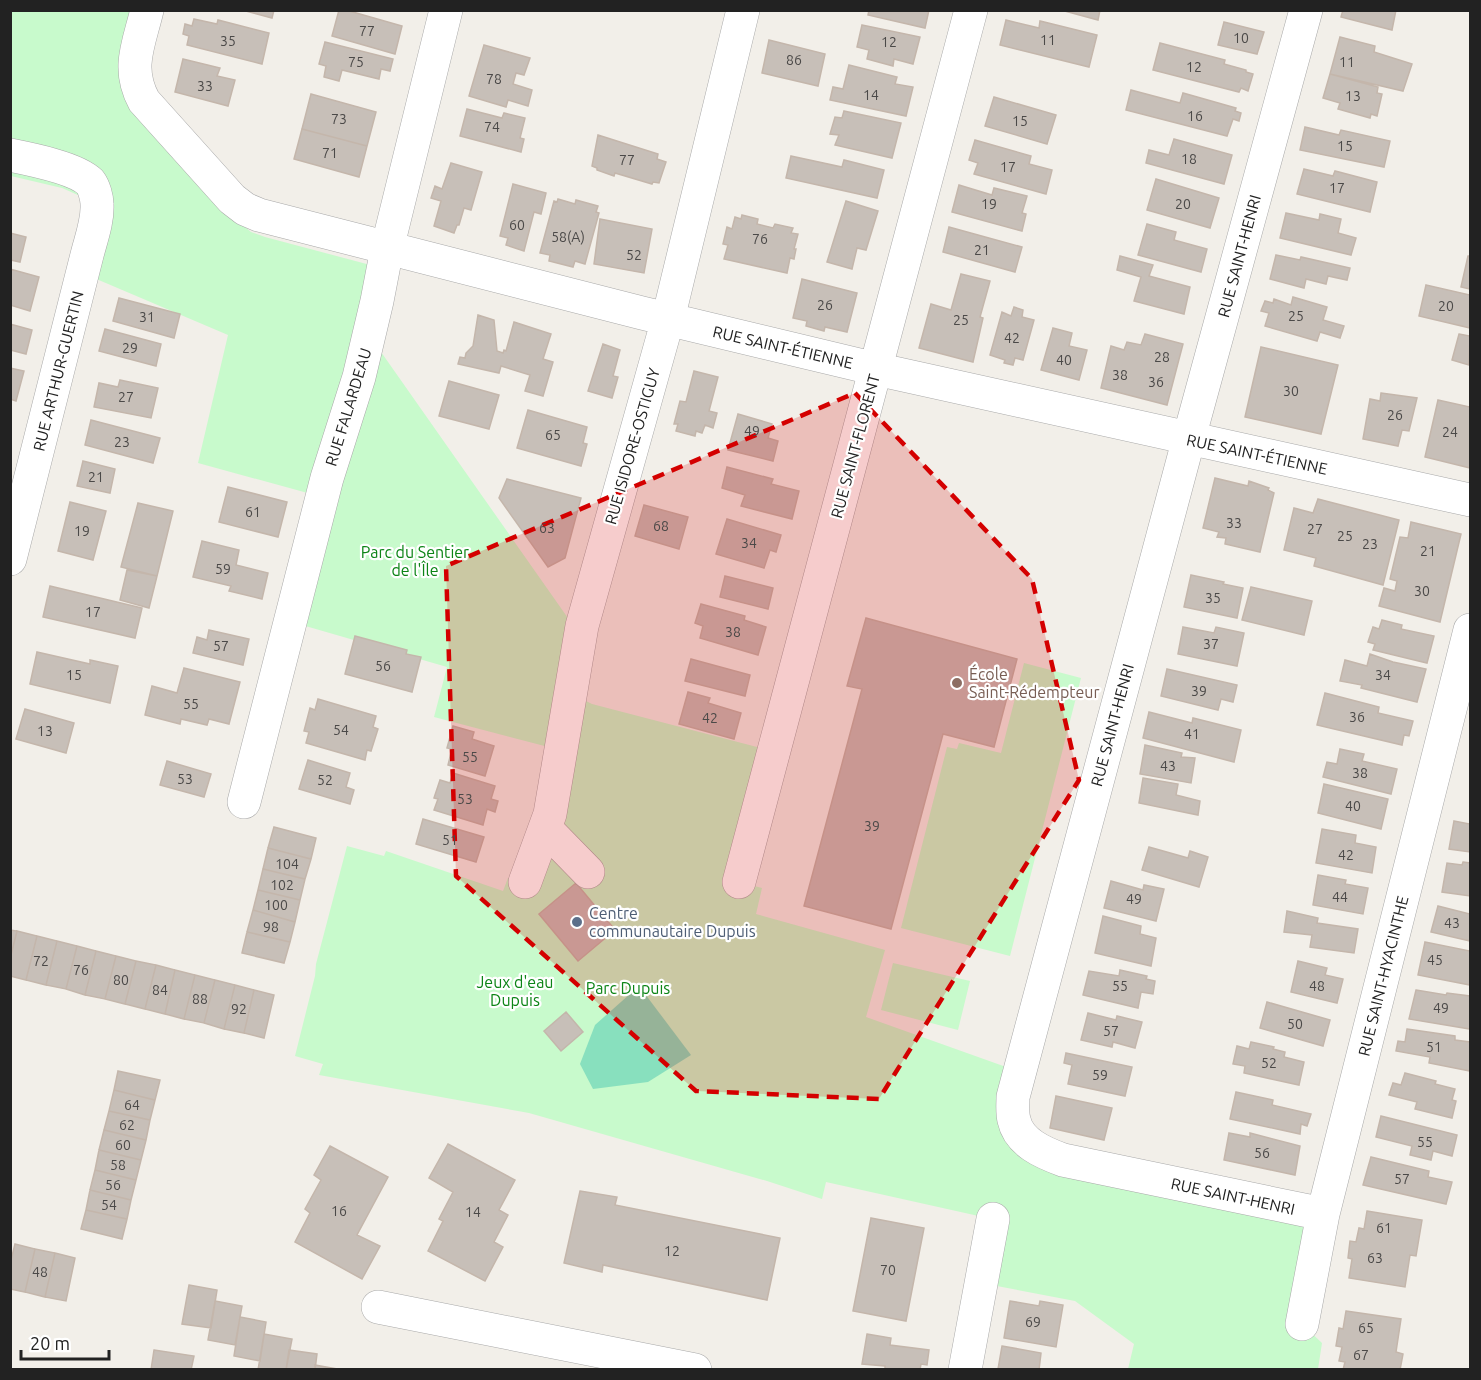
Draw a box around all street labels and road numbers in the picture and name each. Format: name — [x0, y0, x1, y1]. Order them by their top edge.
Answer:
street label: RUE SAINT-HENRI — [1214, 193, 1264, 319]
street label: RUE ARTHUR-GUERTIN — [29, 289, 87, 453]
street label: RUE SAINT-ÉTIENNE — [711, 320, 855, 372]
street label: RUE FALARDEAU — [321, 346, 375, 468]
street label: RUE ISIDORE-OSTIGUY — [601, 365, 663, 526]
street label: RUE SAINT-FLORENT — [827, 372, 883, 520]
street label: RUE SAINT-ÉTIENNE — [1185, 428, 1329, 478]
street label: RUE SAINT-HENRI — [1087, 662, 1137, 788]
street label: RUE SAINT-HYACINTHE — [1354, 894, 1412, 1058]
street label: RUE SAINT-HENRI — [1169, 1174, 1297, 1218]

